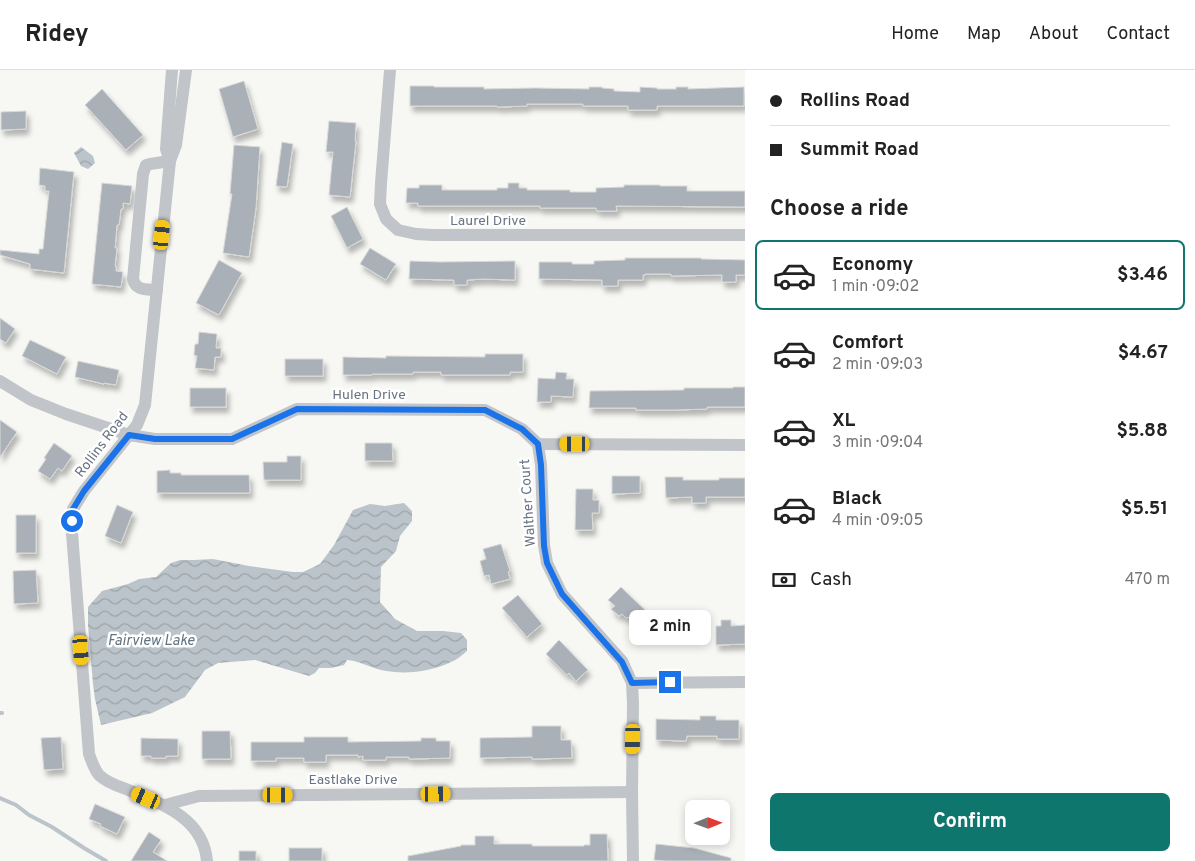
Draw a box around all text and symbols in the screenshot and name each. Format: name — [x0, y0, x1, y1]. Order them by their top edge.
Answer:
text: Ridey — [25, 20, 89, 50]
text: Home — [891, 23, 939, 46]
text: Map — [967, 23, 1001, 46]
text: About — [1029, 23, 1078, 46]
text: Contact — [1106, 23, 1170, 46]
text: Rollins Road — [800, 89, 910, 113]
text: Summit Road — [800, 138, 919, 162]
text: Choose a ride — [770, 196, 908, 223]
street label: Laurel Drive — [450, 213, 526, 230]
car — [152, 219, 171, 251]
icon: car — [772, 253, 817, 298]
text: Economy — [832, 253, 913, 277]
text: $3.46 — [1117, 263, 1168, 287]
text: 1 min · 09:02 — [832, 277, 919, 297]
icon: car — [772, 331, 817, 376]
text: Comfort — [832, 331, 904, 355]
text: $4.67 — [1118, 341, 1168, 365]
text: 2 min · 09:03 — [832, 355, 923, 375]
street label: Hulen Drive — [332, 387, 406, 404]
street label: Rollins Road — [72, 409, 132, 481]
icon: car — [772, 409, 817, 454]
text: XL — [832, 409, 855, 433]
text: $5.88 — [1116, 419, 1168, 443]
text: 3 min · 09:04 — [832, 433, 923, 453]
car — [560, 437, 590, 452]
street label: Walther Court — [517, 458, 540, 547]
icon: car — [772, 487, 817, 532]
text: Black — [832, 487, 882, 511]
text: $5.51 — [1121, 497, 1168, 521]
route start — [61, 510, 83, 532]
text: 4 min · 09:05 — [832, 511, 923, 531]
icon: cash — [770, 566, 798, 594]
text: Cash — [810, 568, 852, 592]
text: 470 m — [1125, 570, 1170, 590]
callout: 2 min — [629, 610, 711, 644]
text: 2 min — [649, 617, 691, 637]
water label: Fairview Lake — [107, 632, 195, 651]
car — [72, 634, 89, 666]
route end — [659, 671, 681, 693]
car — [625, 724, 640, 754]
street label: Eastlake Drive — [308, 772, 398, 789]
car — [129, 785, 162, 811]
car — [420, 786, 451, 802]
car — [263, 788, 293, 803]
button: Confirm — [770, 793, 1170, 851]
north arrow — [685, 800, 730, 845]
map controls — [685, 800, 730, 845]

